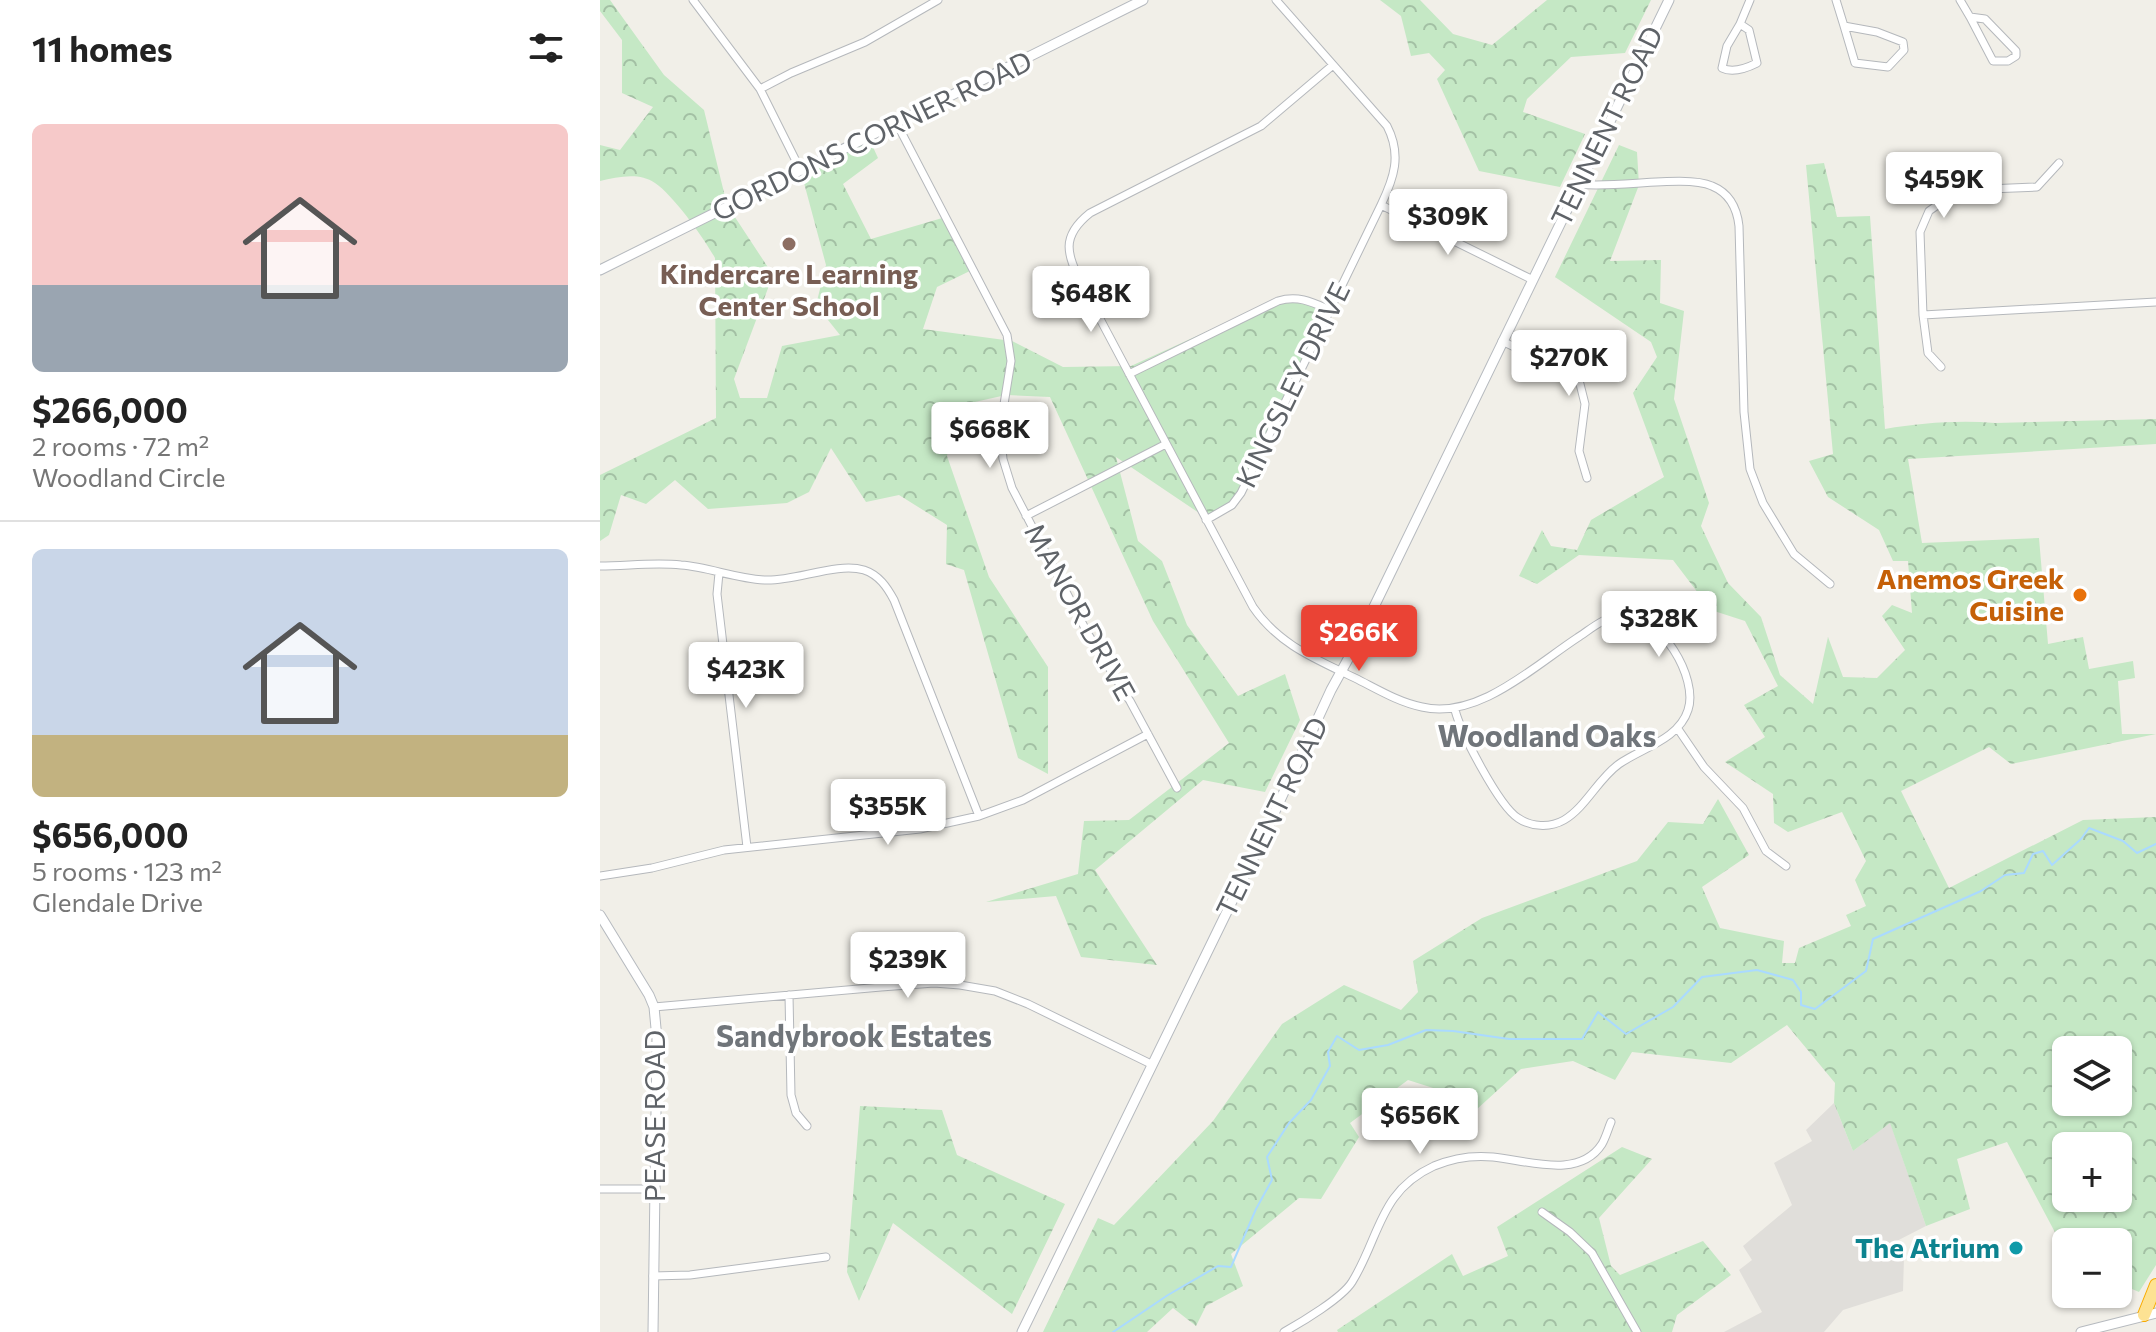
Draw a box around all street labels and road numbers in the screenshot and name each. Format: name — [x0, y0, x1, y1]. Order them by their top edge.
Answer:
street label: TENNENT ROAD — [1543, 20, 1669, 231]
street label: GORDONS CORNER ROAD — [706, 43, 1037, 227]
street label: KINGSLEY DRIVE — [1228, 276, 1356, 493]
street label: MANOR DRIVE — [1018, 517, 1144, 706]
street label: TENNENT ROAD — [1208, 711, 1334, 922]
street label: PEASE ROAD — [637, 1030, 671, 1202]

